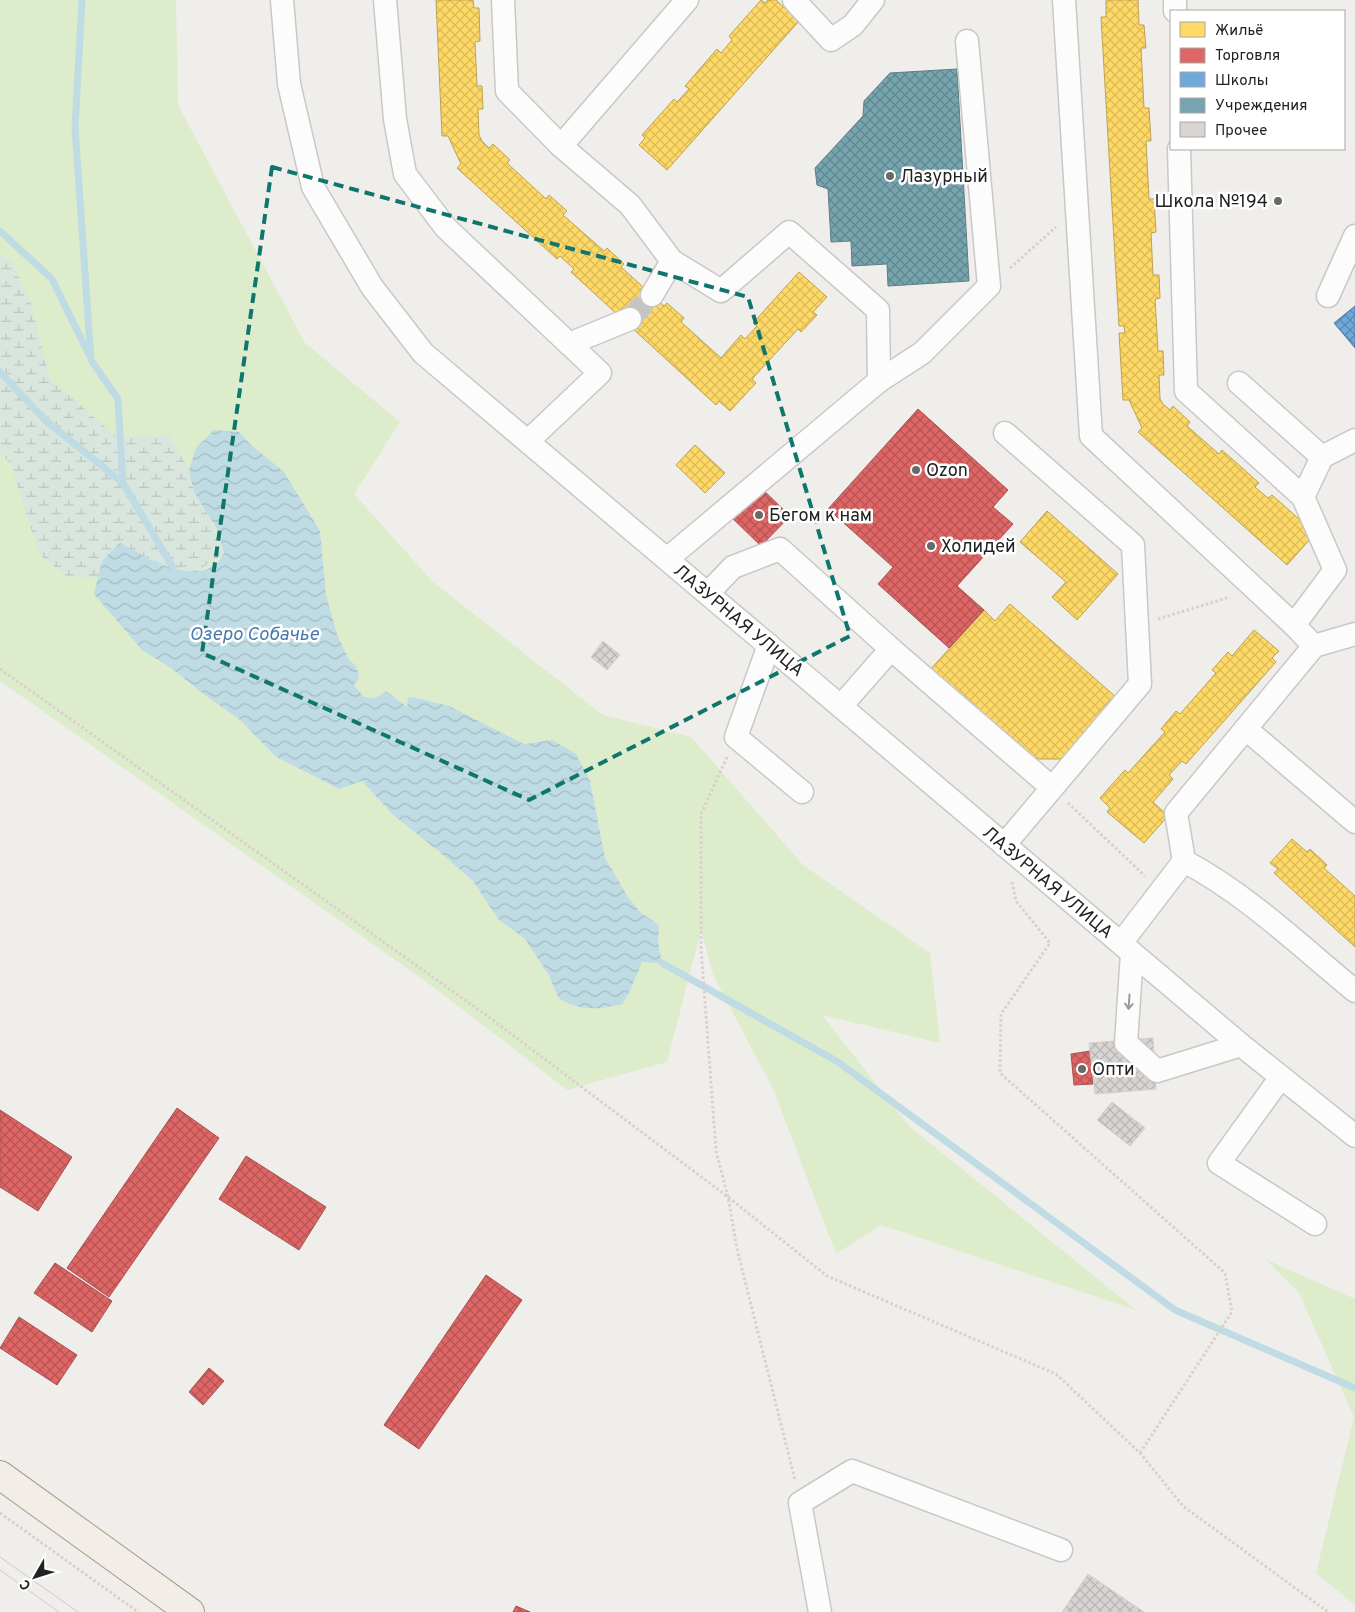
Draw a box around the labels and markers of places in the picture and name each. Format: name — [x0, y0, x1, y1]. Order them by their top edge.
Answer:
place label: Лазурный — [900, 166, 988, 189]
marker: Лазурный — [884, 170, 896, 182]
place label: Школа №194 — [1155, 191, 1268, 214]
marker: Школа №194 — [1272, 195, 1284, 207]
place label: Ozon — [926, 460, 968, 483]
marker: Ozon — [910, 464, 922, 476]
place label: Бегом к нам — [769, 505, 872, 528]
marker: Бегом к нам — [753, 509, 765, 521]
place label: Холидей — [941, 536, 1016, 559]
marker: Холидей — [925, 540, 937, 552]
place label: Опти — [1092, 1059, 1135, 1082]
marker: Опти — [1076, 1063, 1088, 1075]

